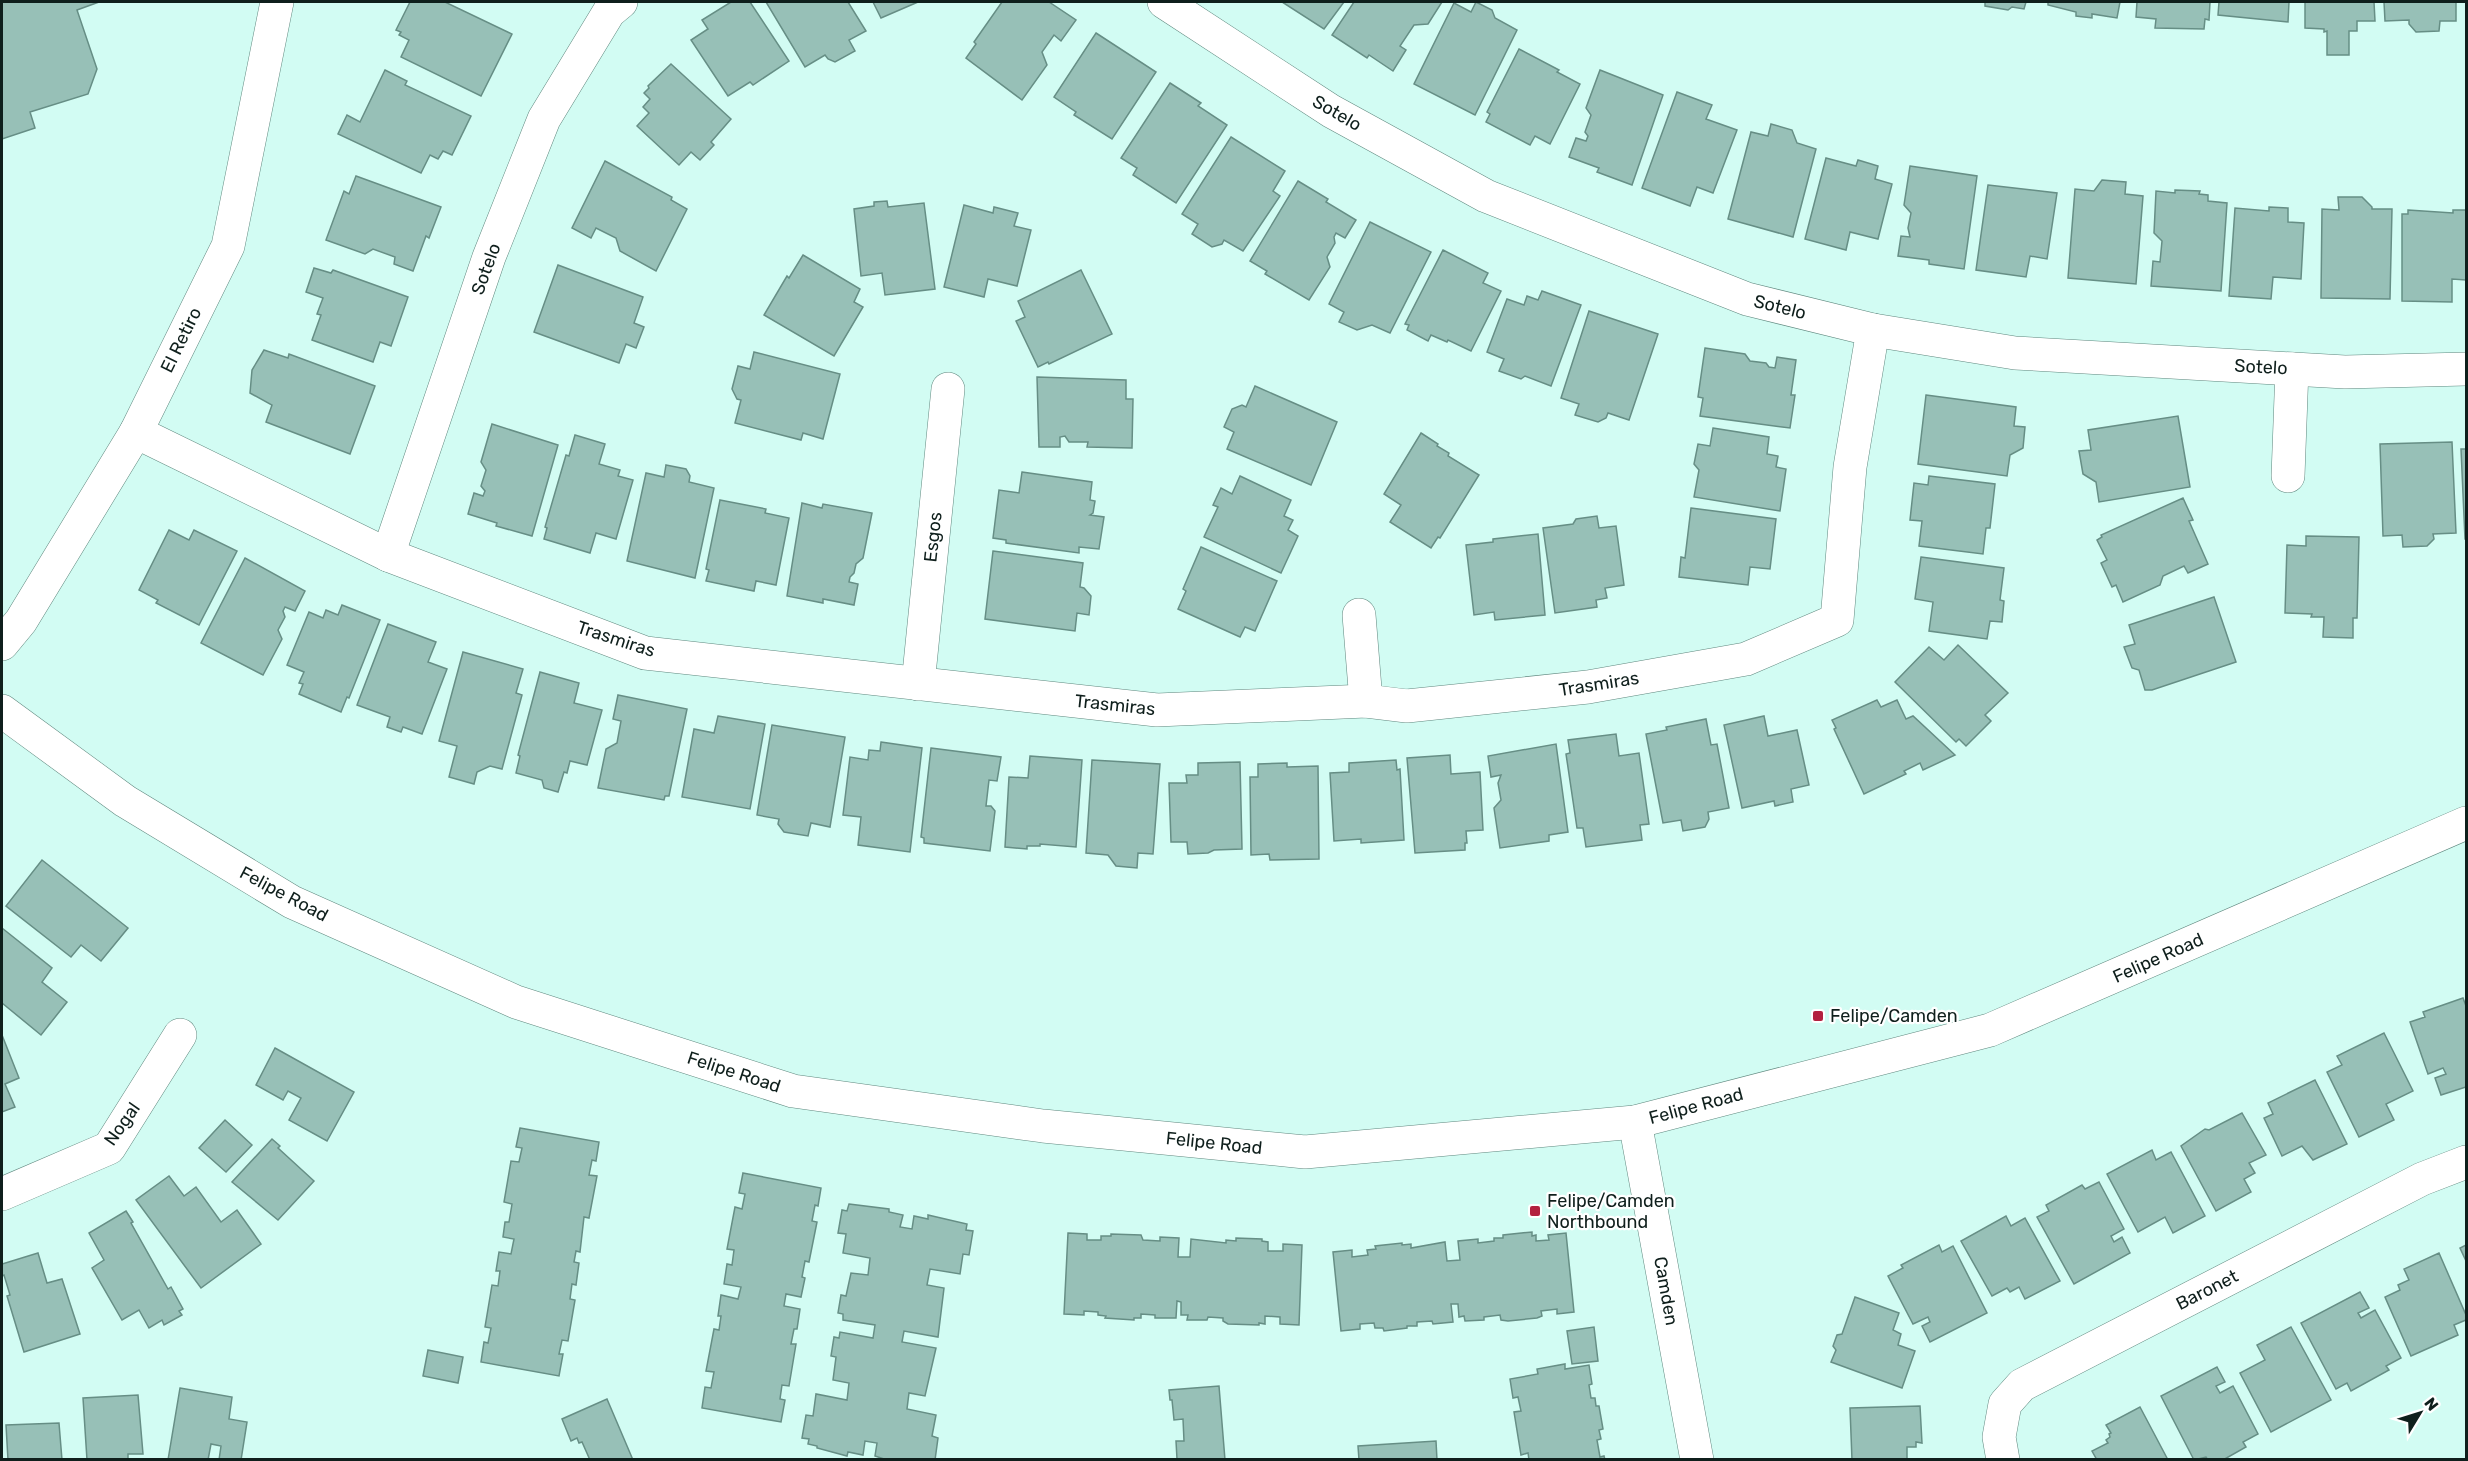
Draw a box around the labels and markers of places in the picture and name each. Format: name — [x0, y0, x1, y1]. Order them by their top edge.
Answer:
place label: Felipe/Camden — [1830, 1005, 1958, 1027]
marker: Felipe/Camden — [1811, 1009, 1825, 1023]
place label: Felipe/Camden Northbound — [1547, 1190, 1675, 1233]
marker: Felipe/Camden Northbound — [1528, 1204, 1542, 1218]

